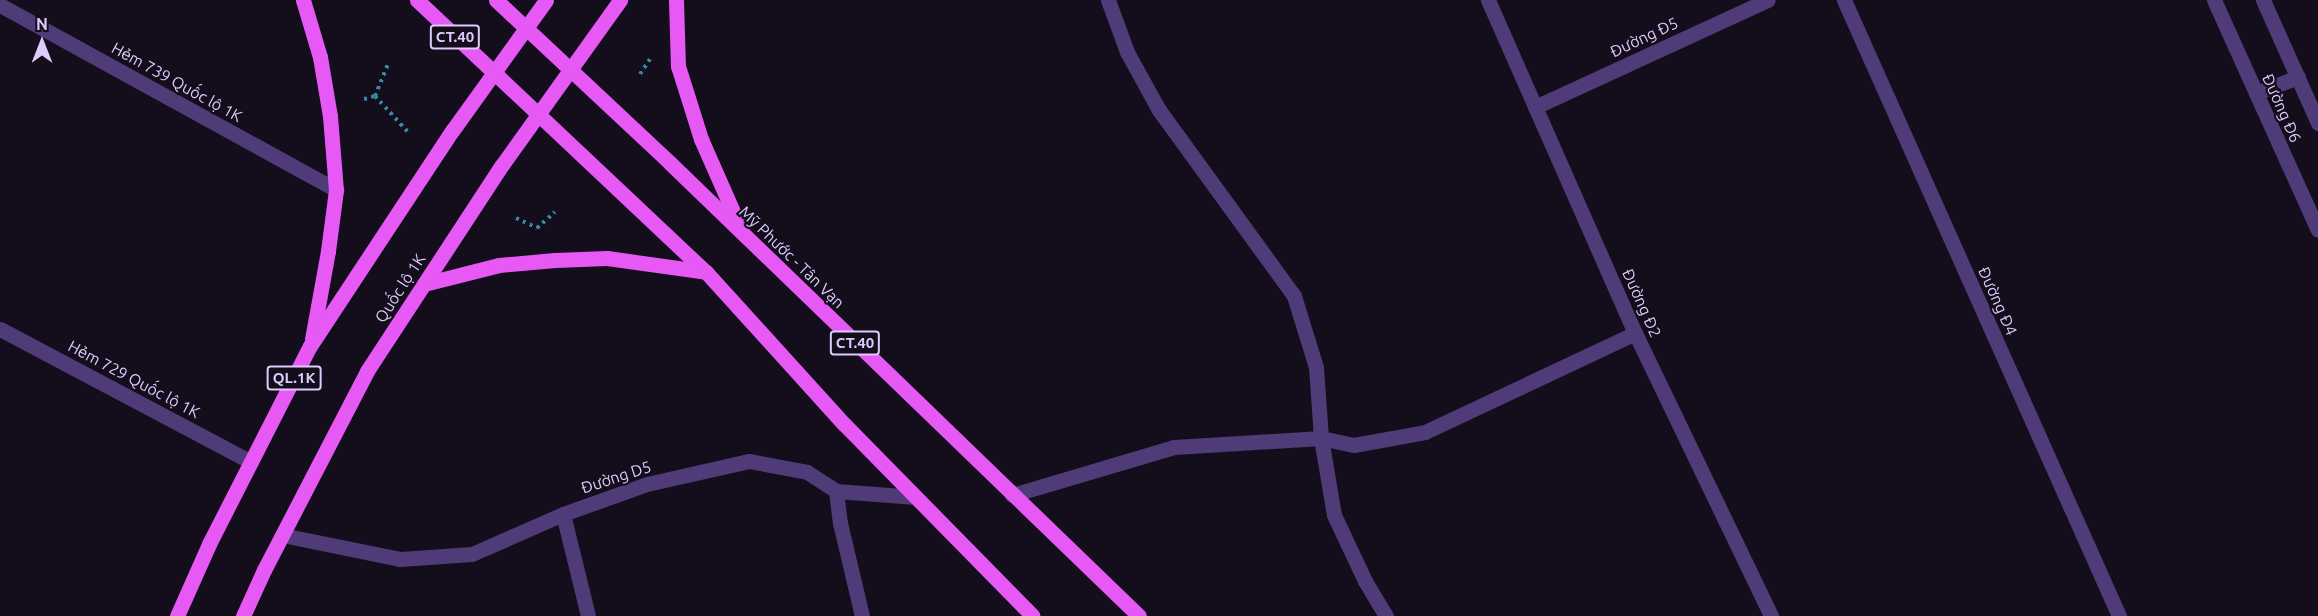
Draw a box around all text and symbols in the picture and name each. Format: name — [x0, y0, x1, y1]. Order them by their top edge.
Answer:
north arrow — [12, 12, 72, 72]
street label: Đường Đ5 — [1607, 13, 1681, 61]
text: N — [36, 15, 48, 33]
road number: CT.40 — [430, 25, 480, 49]
street label: Hẻm 739 Quốc lộ 1K — [108, 38, 246, 126]
street label: Đường Đ6 — [2258, 71, 2306, 145]
street label: Mỹ Phước - Tân Vạn — [735, 202, 849, 312]
street label: Quốc lộ 1K — [371, 250, 429, 326]
street label: Đường Đ4 — [1974, 264, 2022, 338]
street label: Đường Đ2 — [1618, 266, 1666, 340]
road number: CT.40 — [830, 331, 880, 355]
street label: Hẻm 729 Quốc lộ 1K — [65, 336, 203, 422]
road number: QL.1K — [266, 366, 322, 390]
street label: Đường D5 — [578, 457, 654, 497]

